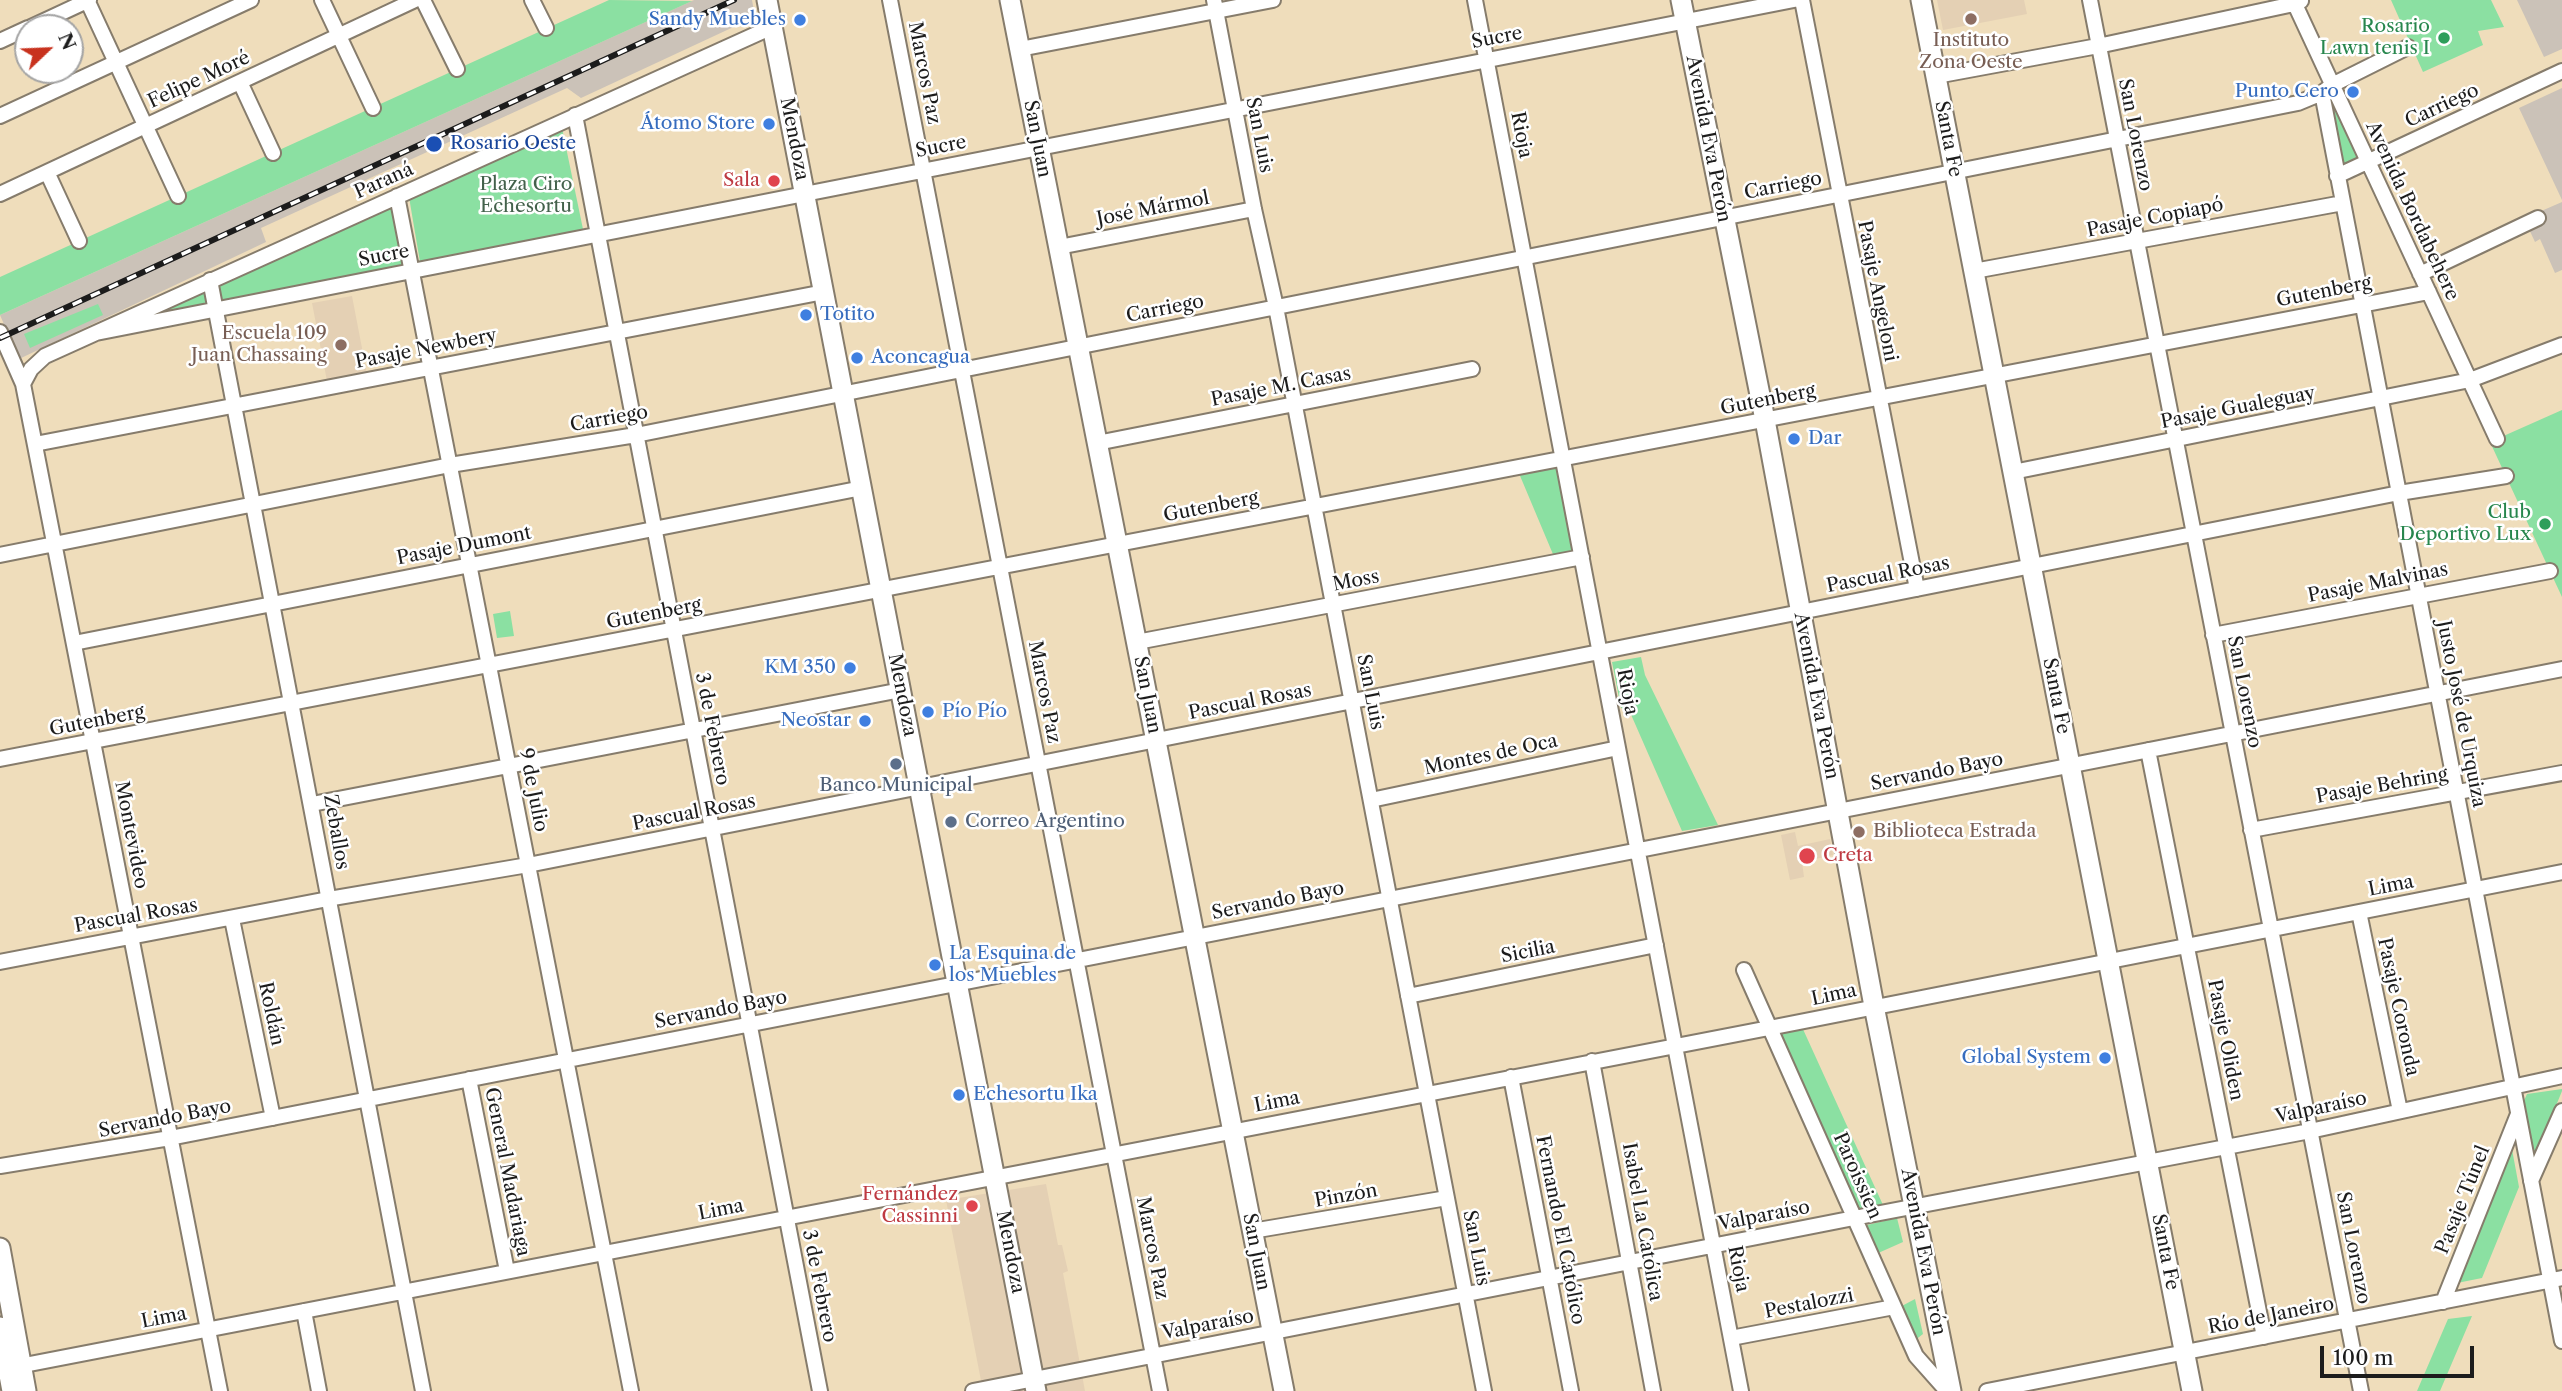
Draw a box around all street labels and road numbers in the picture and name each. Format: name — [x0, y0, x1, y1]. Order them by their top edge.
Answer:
street label: Marcos Paz — [903, 20, 945, 126]
street label: Sucre — [1470, 22, 1524, 54]
street label: Felipe Moré — [144, 46, 254, 114]
street label: Avenida Eva Perón — [1681, 54, 1735, 224]
street label: San Lorenzo — [2113, 77, 2157, 193]
street label: Carriego — [2402, 79, 2482, 133]
street label: Mendoza — [775, 95, 813, 183]
street label: San Luis — [1241, 95, 1277, 175]
street label: San Juan — [1018, 98, 1056, 180]
street label: Santa Fe — [1929, 99, 1967, 179]
street label: Rioja — [1505, 110, 1537, 160]
street label: Avenida Bordabehere — [2360, 118, 2464, 304]
street label: Sucre — [914, 131, 968, 163]
street label: Paraná — [351, 158, 417, 204]
street label: Carriego — [1742, 167, 1824, 205]
street label: José Mármol — [1095, 187, 1211, 231]
street label: Pasaje Copiapó — [2085, 194, 2225, 242]
street label: Pasaje Angeloni — [1852, 219, 1902, 363]
street label: Sucre — [357, 240, 411, 272]
street label: Gutenberg — [2275, 272, 2373, 312]
street label: Carriego — [1124, 290, 1206, 328]
street label: Pasaje Newbery — [353, 324, 499, 374]
street label: Pasaje M. Casas — [1209, 362, 1353, 412]
street label: Gutenberg — [1719, 380, 1817, 420]
street label: Pasaje Gualeguay — [2159, 382, 2317, 434]
street label: Carriego — [568, 401, 650, 437]
street label: Gutenberg — [1162, 487, 1260, 527]
street label: Pasaje Dumont — [395, 522, 533, 570]
street label: Pascual Rosas — [1825, 552, 1951, 598]
street label: Pasaje Malvinas — [2306, 558, 2450, 608]
street label: Moss — [1331, 565, 1381, 597]
street label: Gutenberg — [605, 594, 703, 634]
street label: Avenida Eva Perón — [1789, 611, 1843, 781]
street label: Justo José de Urquiza — [2432, 619, 2490, 809]
street label: San Lorenzo — [2222, 634, 2266, 750]
street label: Marcos Paz — [1023, 639, 1065, 745]
street label: Mendoza — [883, 651, 921, 739]
street label: San Luis — [1352, 652, 1388, 732]
street label: San Juan — [1128, 654, 1166, 736]
street label: Santa Fe — [2037, 656, 2075, 736]
street label: Rioja — [1611, 667, 1643, 717]
street label: 3 de Febrero — [690, 671, 734, 787]
street label: Pascual Rosas — [1187, 679, 1313, 725]
street label: Gutenberg — [48, 701, 146, 741]
street label: Montes de Oca — [1422, 730, 1560, 780]
street label: 9 de Julio — [514, 746, 552, 834]
street label: Servando Bayo — [1869, 748, 2005, 796]
street label: Pasaje Behring — [2314, 763, 2450, 809]
street label: Montevideo — [109, 779, 153, 891]
street label: Pascual Rosas — [631, 790, 757, 836]
street label: Zeballos — [318, 793, 354, 871]
street label: Lima — [2366, 870, 2416, 902]
street label: Servando Bayo — [1210, 877, 1346, 925]
street label: Pascual Rosas — [72, 894, 200, 938]
street label: Sicilia — [1499, 936, 1557, 968]
street label: Pasaje Coronda — [2372, 936, 2424, 1078]
street label: Pasaje Oliden — [2202, 978, 2248, 1102]
street label: Lima — [1809, 979, 1859, 1011]
street label: Roldán — [253, 980, 289, 1048]
street label: Servando Bayo — [653, 986, 789, 1034]
street label: General Madariaga — [479, 1086, 535, 1258]
street label: Lima — [1252, 1086, 1302, 1118]
street label: Valparaíso — [2273, 1087, 2369, 1129]
street label: Servando Bayo — [97, 1095, 233, 1143]
street label: Paroissien — [1828, 1129, 1886, 1223]
street label: Fernando El Católico — [1530, 1134, 1590, 1326]
street label: Isabel La Católica — [1617, 1141, 1667, 1303]
street label: Pasaje Túnel — [2431, 1142, 2495, 1258]
street label: Avenida Eva Perón — [1896, 1167, 1950, 1337]
street label: Pinzón — [1313, 1179, 1379, 1213]
street label: San Lorenzo — [2331, 1190, 2375, 1306]
street label: Lima — [696, 1194, 746, 1226]
street label: Marcos Paz — [1131, 1195, 1173, 1301]
street label: Valparaíso — [1716, 1196, 1812, 1236]
street label: Mendoza — [991, 1208, 1029, 1296]
street label: San Luis — [1458, 1208, 1494, 1288]
street label: San Juan — [1237, 1211, 1275, 1293]
street label: Santa Fe — [2146, 1212, 2184, 1292]
street label: 3 de Febrero — [797, 1228, 841, 1344]
street label: Rioja — [1722, 1244, 1754, 1294]
street label: Pestalozzi — [1763, 1284, 1855, 1324]
street label: Río de Janeiro — [2206, 1293, 2336, 1339]
street label: Lima — [139, 1302, 189, 1334]
street label: Valparaíso — [1160, 1305, 1256, 1345]

